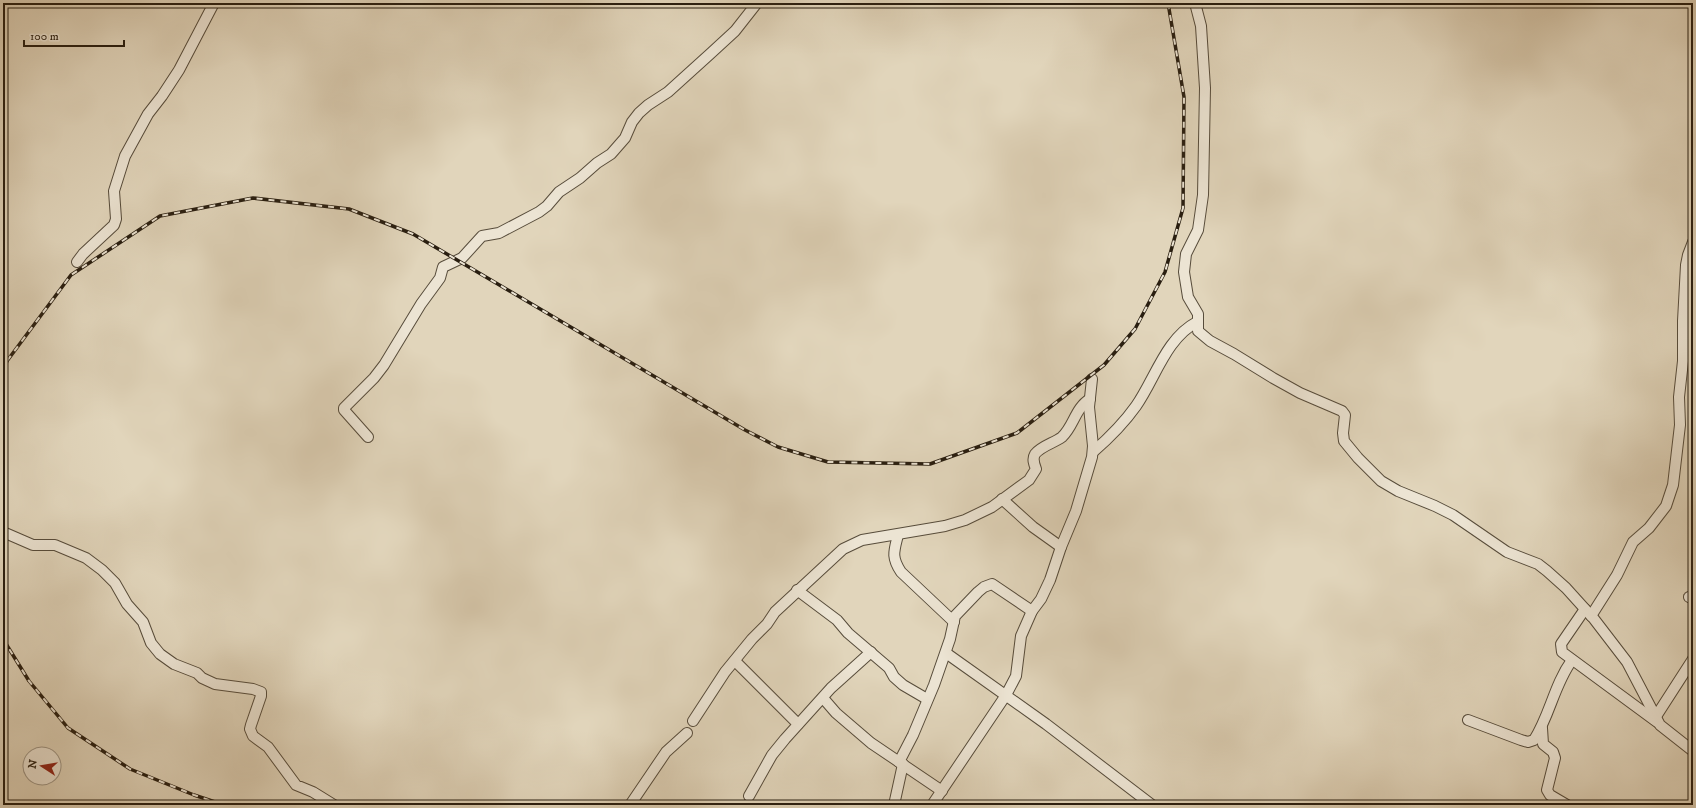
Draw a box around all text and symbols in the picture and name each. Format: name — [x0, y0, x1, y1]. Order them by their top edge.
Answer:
scale bar — [24, 22, 124, 48]
text: 100 m — [30, 29, 59, 44]
north arrow — [22, 746, 62, 786]
text: N — [25, 758, 41, 770]

